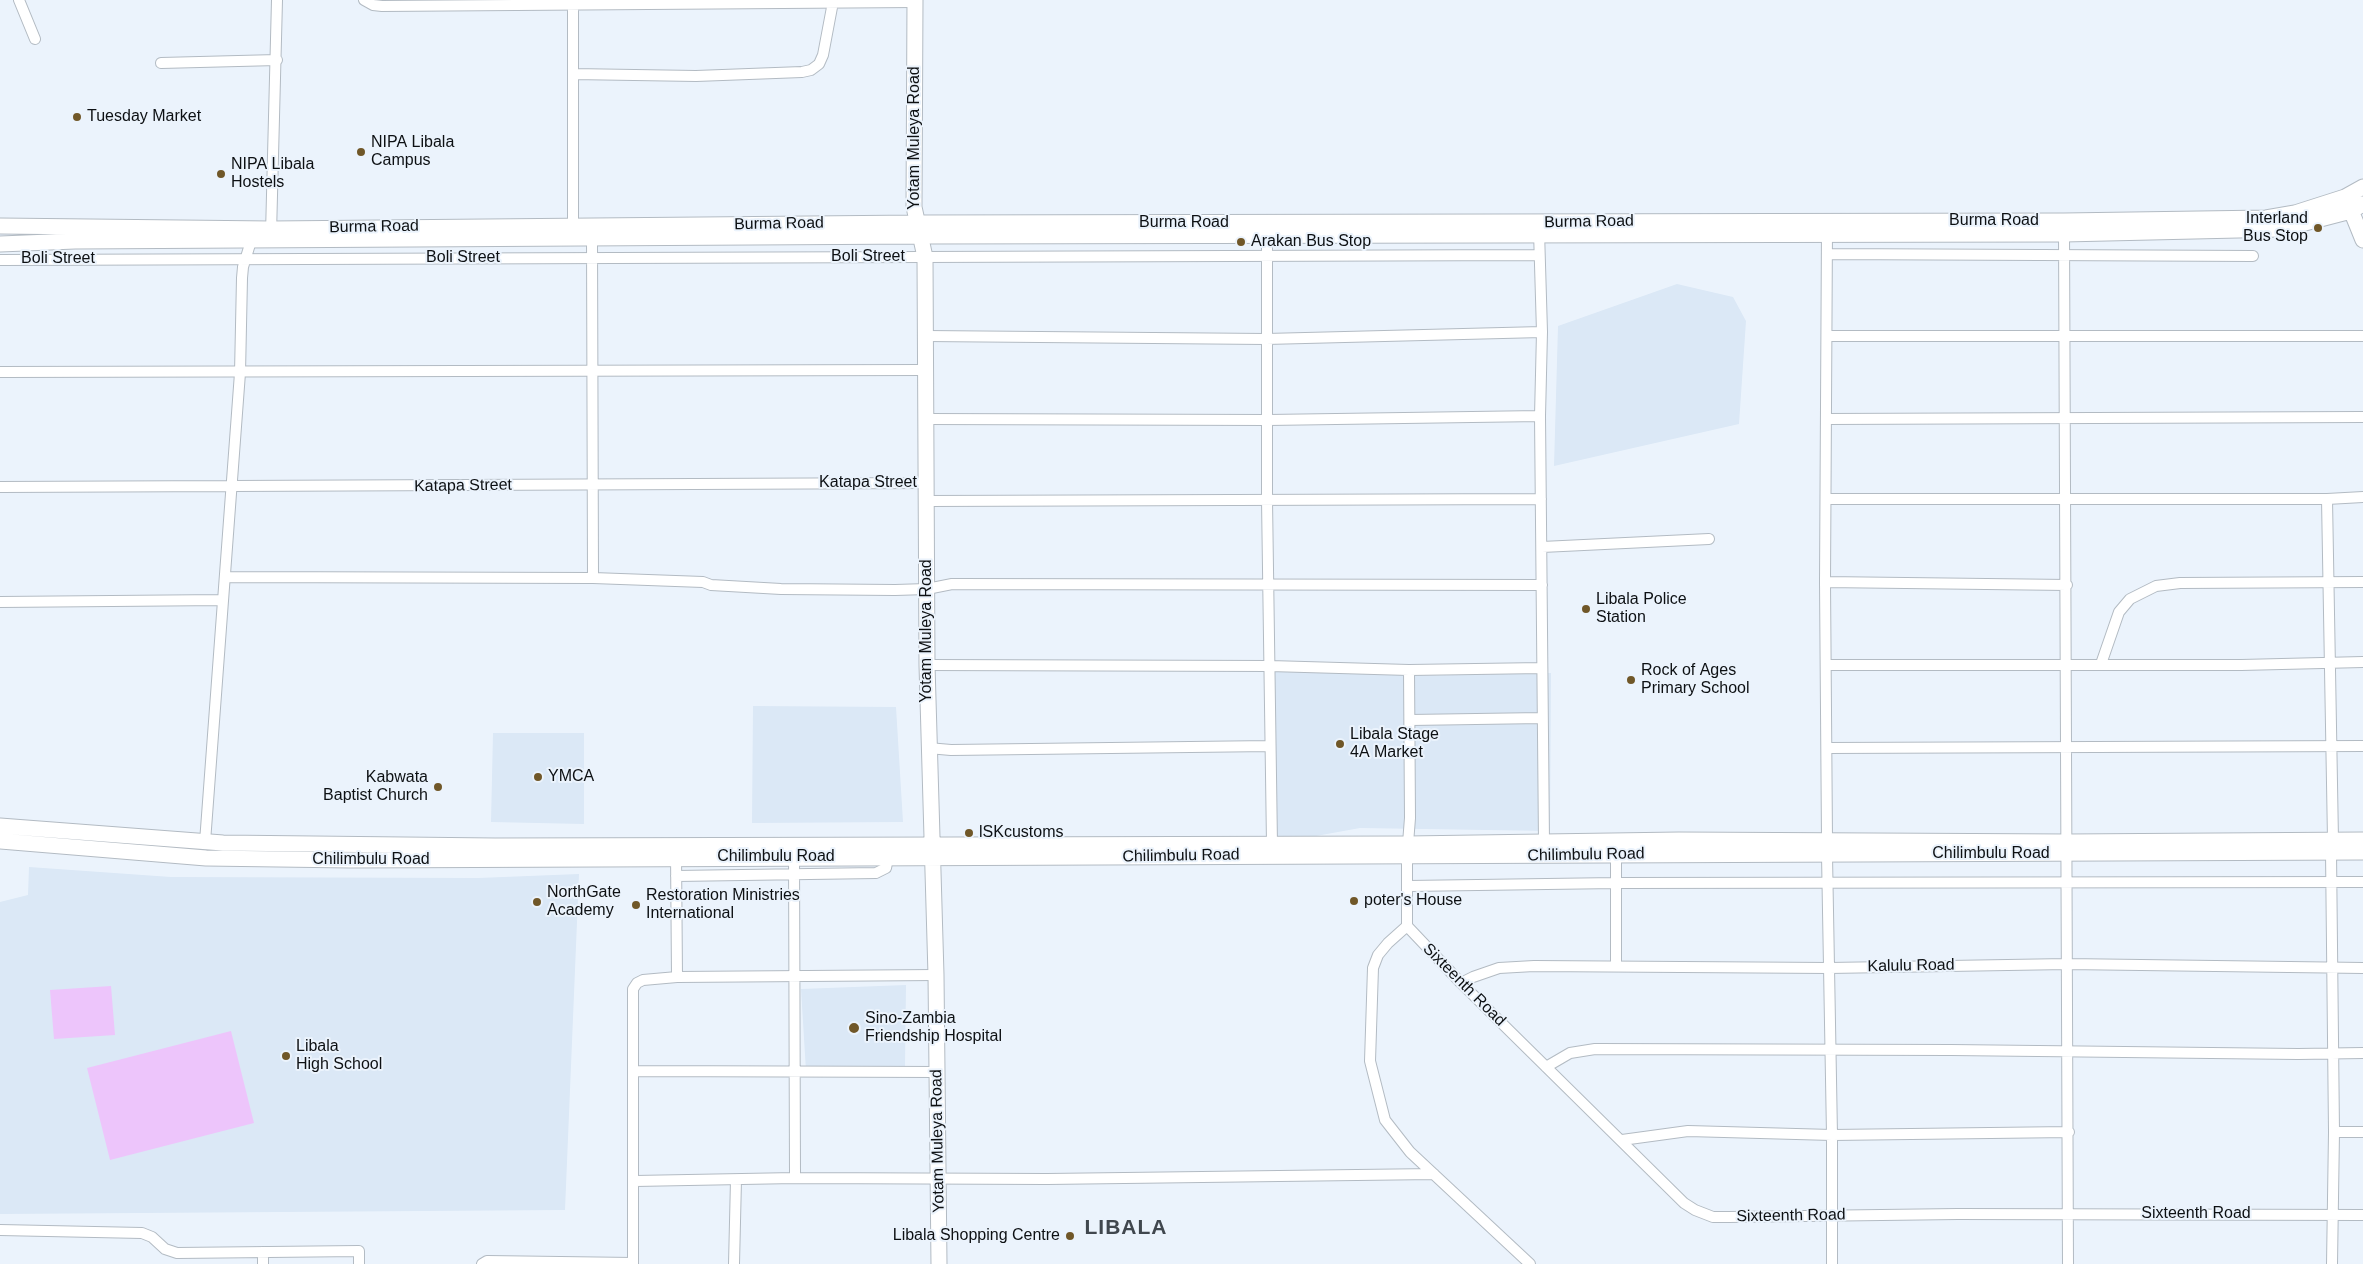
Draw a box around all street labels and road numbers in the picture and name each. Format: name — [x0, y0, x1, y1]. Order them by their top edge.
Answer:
street label: Yotam Muleya Road — [905, 66, 925, 210]
street label: Burma Road — [1949, 211, 2039, 231]
street label: Burma Road — [1544, 212, 1634, 232]
street label: Burma Road — [1139, 213, 1229, 233]
street label: Burma Road — [734, 214, 824, 234]
street label: Burma Road — [329, 217, 419, 237]
street label: Boli Street — [831, 247, 905, 267]
street label: Boli Street — [426, 248, 500, 268]
street label: Boli Street — [21, 249, 95, 269]
street label: Katapa Street — [819, 473, 917, 493]
street label: Katapa Street — [414, 476, 512, 496]
street label: Yotam Muleya Road — [917, 559, 937, 703]
street label: Chilimbulu Road — [1527, 844, 1645, 866]
street label: Chilimbulu Road — [1932, 844, 2050, 864]
street label: Chilimbulu Road — [1122, 845, 1240, 867]
street label: Chilimbulu Road — [717, 847, 835, 867]
street label: Chilimbulu Road — [312, 850, 430, 870]
street label: Sixteenth Road — [1419, 940, 1509, 1030]
street label: Kalulu Road — [1867, 956, 1955, 976]
street label: Yotam Muleya Road — [927, 1069, 949, 1213]
street label: Sixteenth Road — [2141, 1204, 2251, 1224]
street label: Sixteenth Road — [1736, 1205, 1846, 1227]

